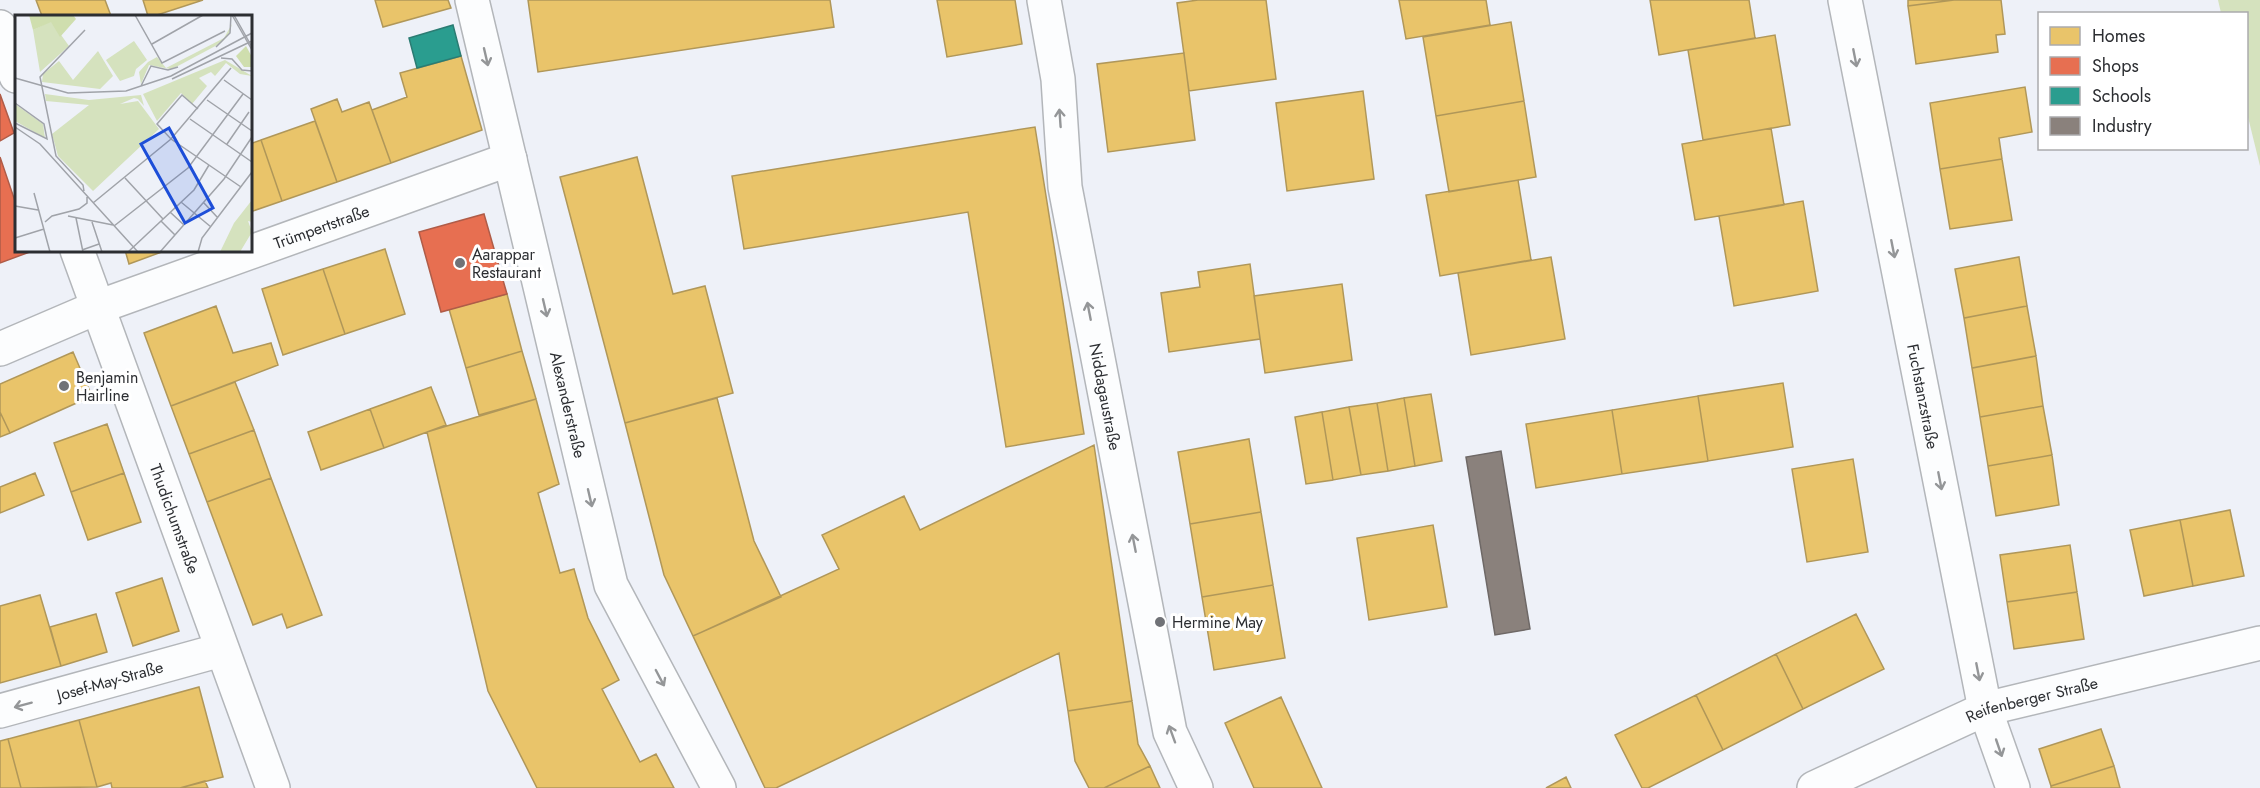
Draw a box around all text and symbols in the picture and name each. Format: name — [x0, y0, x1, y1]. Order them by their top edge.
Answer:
legend — [2038, 12, 2248, 150]
inset map — [15, 15, 252, 252]
text: Homes — [2092, 23, 2145, 49]
one-way arrow — [480, 47, 492, 66]
one-way arrow — [1850, 47, 1861, 67]
text: Shops — [2092, 53, 2139, 79]
text: Schools — [2092, 83, 2151, 109]
one-way arrow — [1055, 109, 1066, 129]
text: Industry — [2092, 113, 2152, 139]
street label: Trümpertstraße — [271, 199, 373, 255]
one-way arrow — [1888, 238, 1899, 258]
place label: Aarappar Restaurant — [472, 243, 541, 284]
marker: Aarappar Restaurant — [453, 256, 467, 270]
one-way arrow — [540, 298, 552, 317]
one-way arrow — [1083, 301, 1094, 321]
street label: Niddagaustraße — [1083, 341, 1126, 452]
street label: Fuchstanzstraße — [1901, 342, 1944, 451]
street label: Alexanderstraße — [544, 349, 591, 460]
place label: Benjamin Hairline — [76, 366, 138, 407]
marker: Benjamin Hairline — [57, 379, 71, 393]
street label: Thudichumstraße — [144, 461, 205, 577]
one-way arrow — [1935, 471, 1946, 490]
one-way arrow — [585, 488, 597, 507]
one-way arrow — [1128, 534, 1139, 554]
place label: Hermine May — [1172, 611, 1264, 634]
marker: Hermine May — [1153, 615, 1167, 629]
street label: Josef-May-Straße — [52, 656, 166, 707]
one-way arrow — [1973, 662, 1984, 682]
one-way arrow — [654, 669, 666, 686]
street label: Reifenberger Straße — [1962, 671, 2100, 728]
one-way arrow — [14, 699, 33, 711]
one-way arrow — [1166, 726, 1177, 744]
one-way arrow — [1994, 738, 2005, 757]

